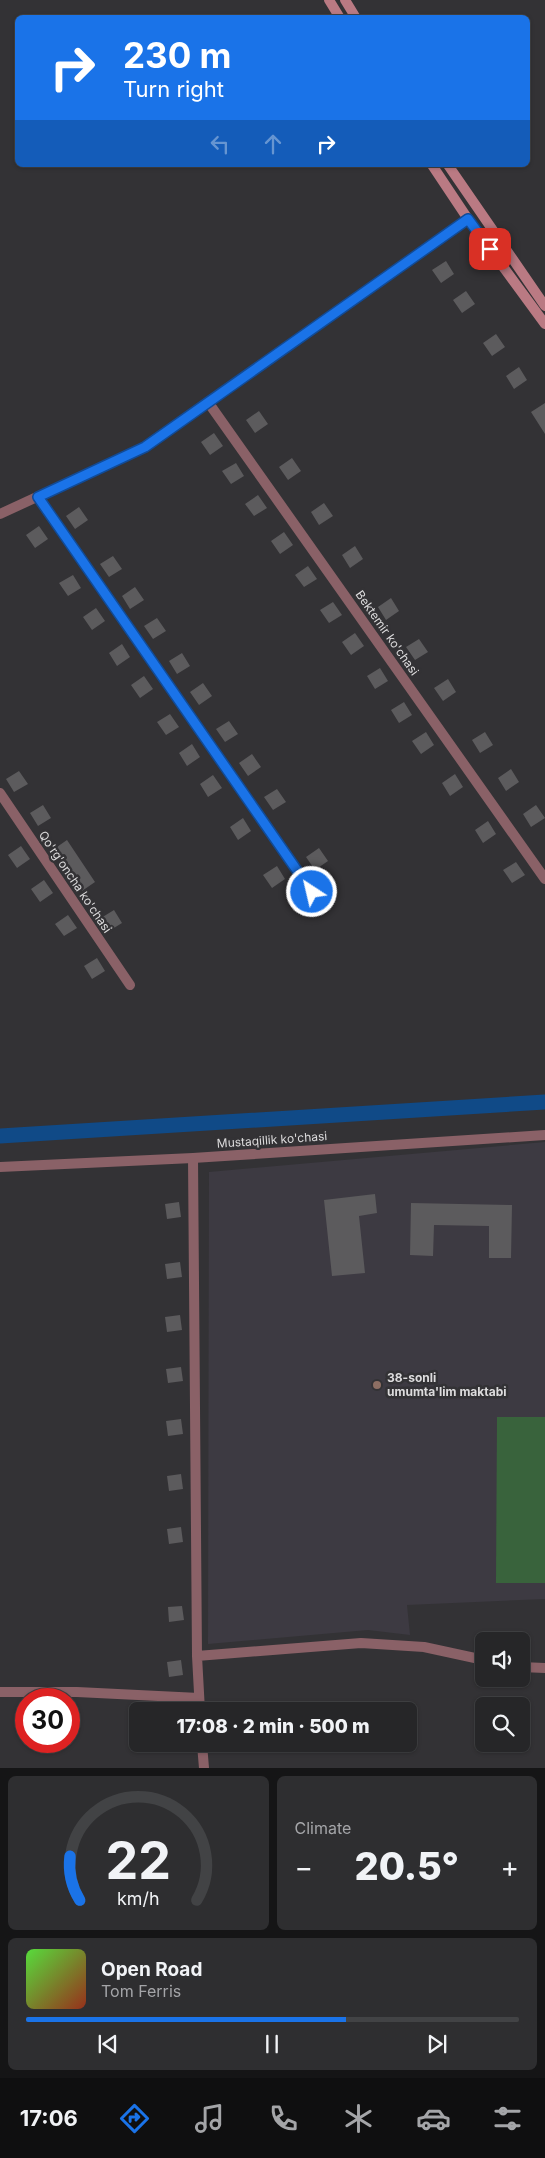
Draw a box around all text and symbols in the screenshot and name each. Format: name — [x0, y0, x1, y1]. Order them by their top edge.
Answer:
text: 230 m — [123, 34, 231, 76]
icon: right — [40, 35, 105, 100]
text: Turn right — [123, 76, 224, 102]
icon: left — [206, 130, 234, 158]
icon: ahead — [259, 130, 287, 158]
icon: right — [312, 130, 340, 158]
pin — [469, 228, 511, 270]
icon: arrive — [476, 235, 504, 263]
street label: Bektemir ko'chasi — [353, 587, 422, 678]
street label: Qo'rg'oncha ko'chasi — [36, 828, 115, 936]
position arrow — [285, 865, 337, 917]
street label: Mustaqillik ko'chasi — [216, 1128, 328, 1151]
place label: 38-sonli umumta'lim maktabi — [387, 1370, 507, 1399]
marker: 38-sonli umumta'lim maktabi — [371, 1379, 383, 1391]
map controls — [475, 1632, 530, 1752]
button: sound — [475, 1632, 530, 1687]
speed limit sign: 30 — [15, 1688, 80, 1753]
button: search — [475, 1697, 530, 1752]
text: 17:08 · 2 min · 500 m — [176, 1715, 370, 1738]
text: Climate — [295, 1818, 351, 1838]
text: 22 — [105, 1829, 171, 1892]
text: 20.5° — [354, 1843, 459, 1889]
text: − — [295, 1850, 313, 1884]
text: + — [500, 1850, 519, 1884]
text: km/h — [117, 1888, 159, 1909]
text: Open Road — [101, 1958, 202, 1981]
text: Tom Ferris — [101, 1981, 181, 2001]
icon: previous — [94, 2030, 122, 2058]
icon: pause — [258, 2030, 286, 2058]
icon: next — [423, 2030, 451, 2058]
icon: directions — [117, 2101, 152, 2136]
icon: music — [192, 2101, 227, 2136]
icon: phone — [266, 2101, 301, 2136]
icon: climate — [341, 2101, 376, 2136]
icon: car — [416, 2101, 451, 2136]
icon: filters — [490, 2101, 525, 2136]
text: 17:06 — [20, 2105, 78, 2131]

